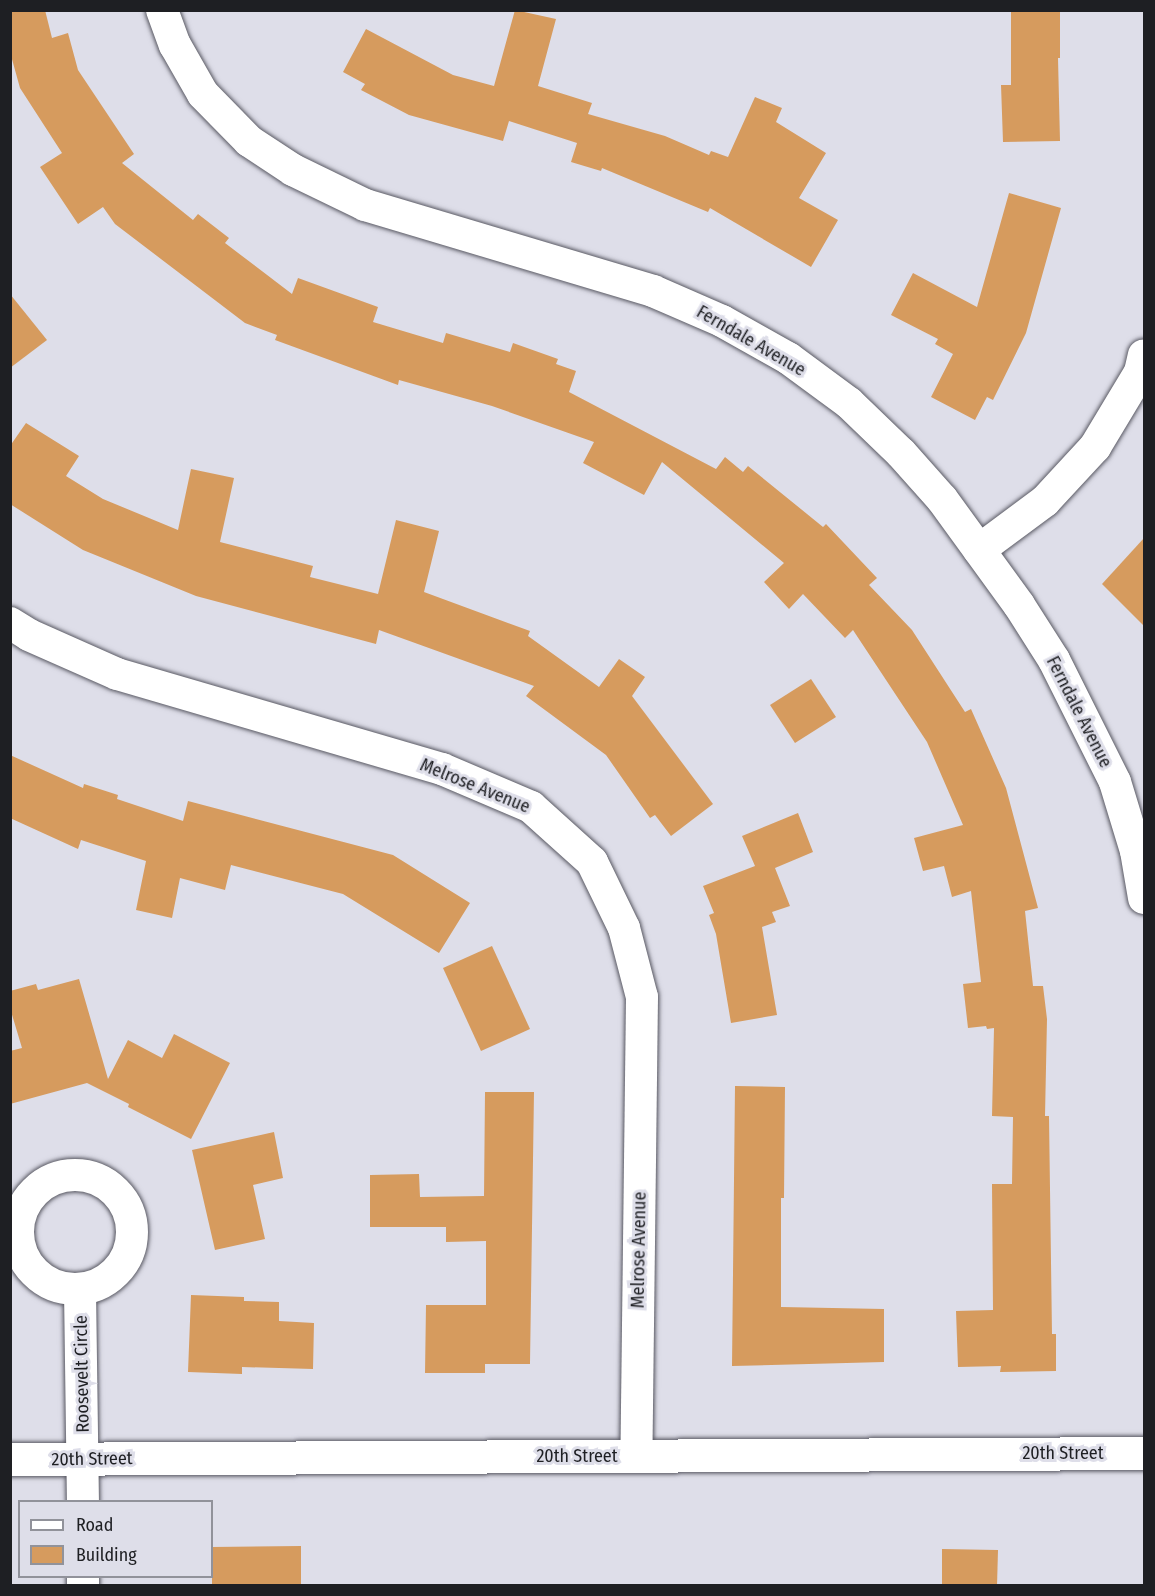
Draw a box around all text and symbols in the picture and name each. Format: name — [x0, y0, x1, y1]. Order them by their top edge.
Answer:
street label: Ferndale Avenue — [693, 301, 809, 381]
street label: Ferndale Avenue — [1042, 653, 1116, 771]
street label: Melrose Avenue — [417, 754, 533, 818]
street label: Melrose Avenue — [627, 1192, 651, 1308]
street label: Roosevelt Circle — [70, 1315, 94, 1433]
street label: 20th Street — [1022, 1442, 1104, 1464]
street label: 20th Street — [536, 1445, 618, 1467]
street label: 20th Street — [51, 1447, 133, 1471]
legend — [18, 1500, 213, 1578]
text: Road — [76, 1514, 113, 1536]
text: Building — [76, 1544, 137, 1566]

